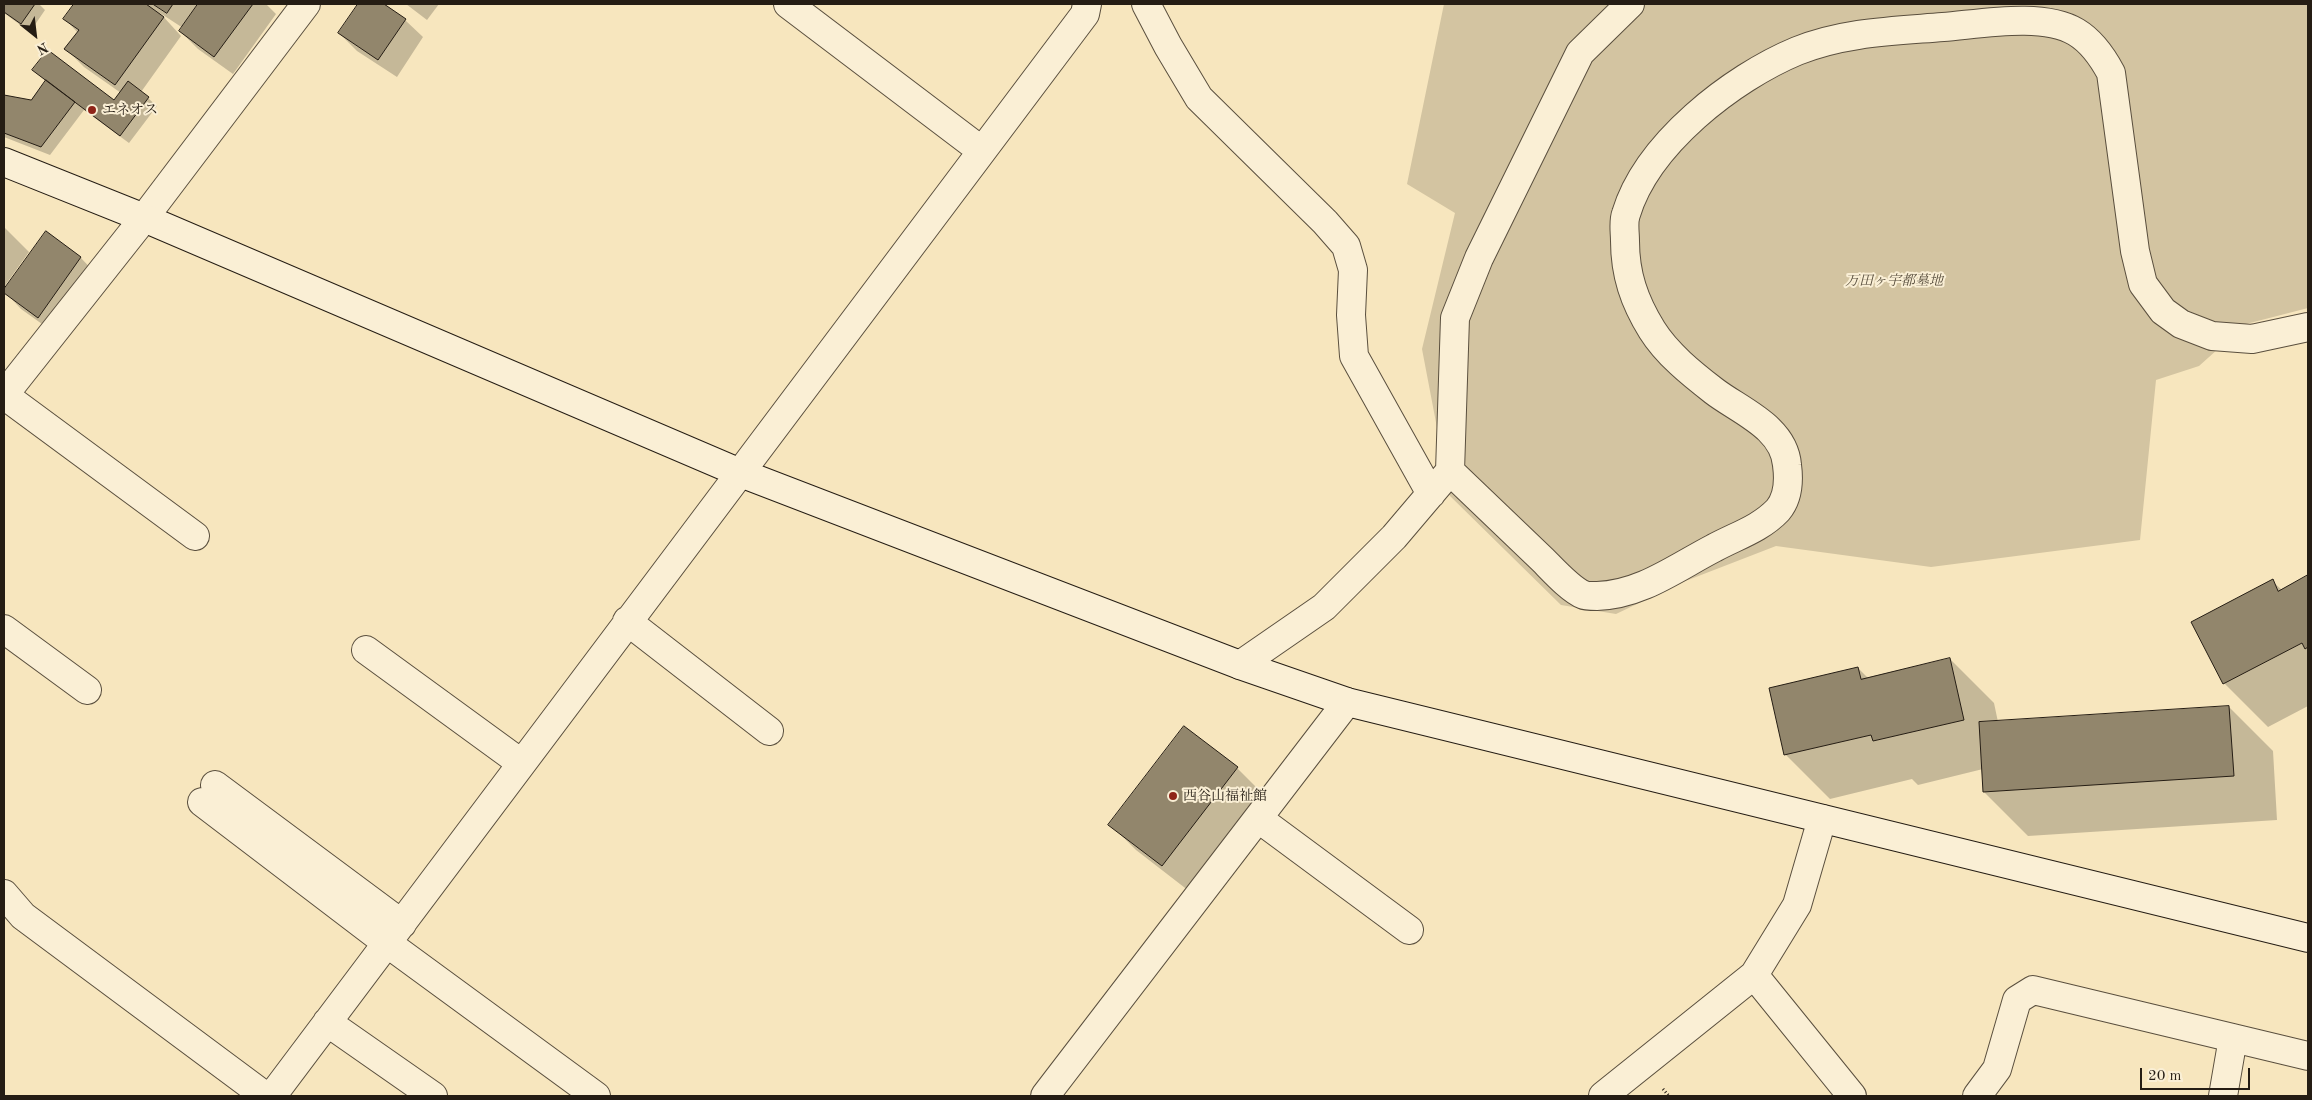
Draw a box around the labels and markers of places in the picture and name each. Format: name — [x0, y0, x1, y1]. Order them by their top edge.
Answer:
place label: エネオス — [102, 102, 158, 118]
marker: エネオス — [86, 104, 98, 116]
place label: 西谷山福祉館 — [1183, 788, 1267, 804]
marker: 西谷山福祉館 — [1167, 790, 1179, 802]

